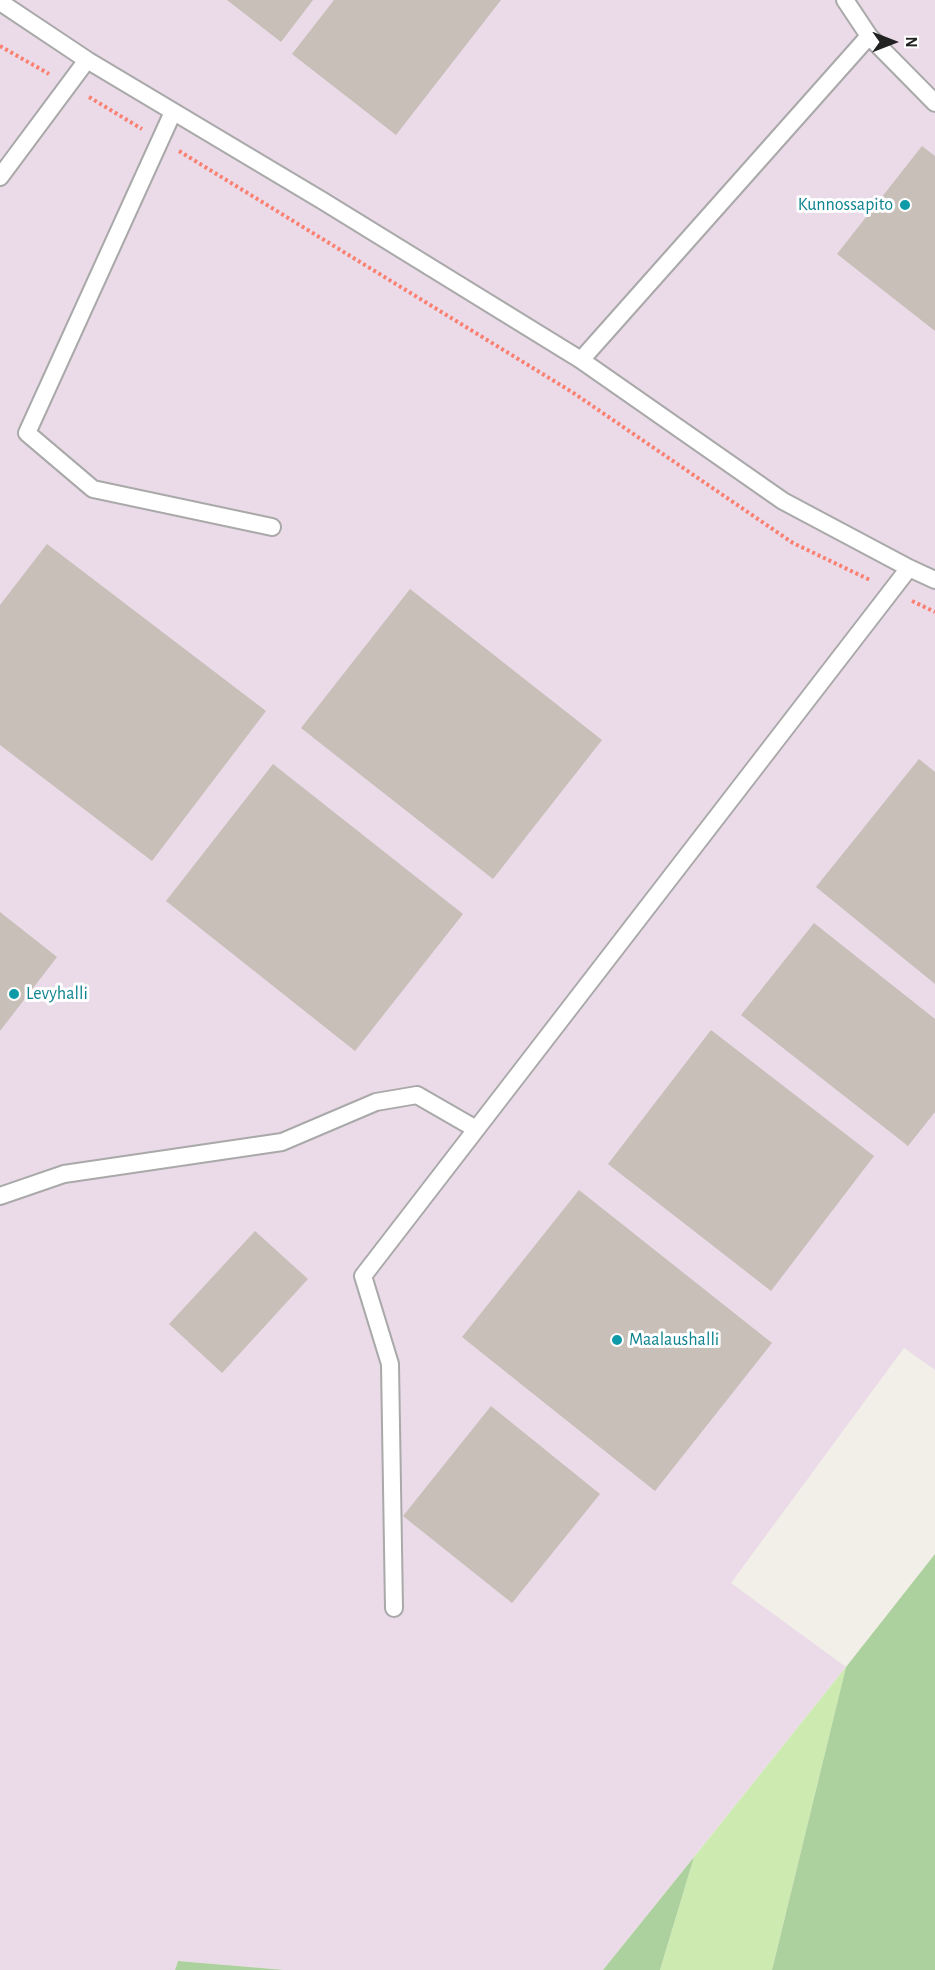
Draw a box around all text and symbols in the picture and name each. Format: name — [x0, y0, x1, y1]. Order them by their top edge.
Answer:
north arrow — [863, 12, 923, 72]
text: N — [903, 36, 919, 48]
place label: Kunnossapito — [798, 194, 893, 216]
marker: Kunnossapito — [898, 198, 912, 212]
place label: Levyhalli — [26, 983, 88, 1005]
marker: Levyhalli — [7, 987, 21, 1001]
place label: Maalaushalli — [629, 1329, 719, 1351]
marker: Maalaushalli — [610, 1333, 624, 1347]

